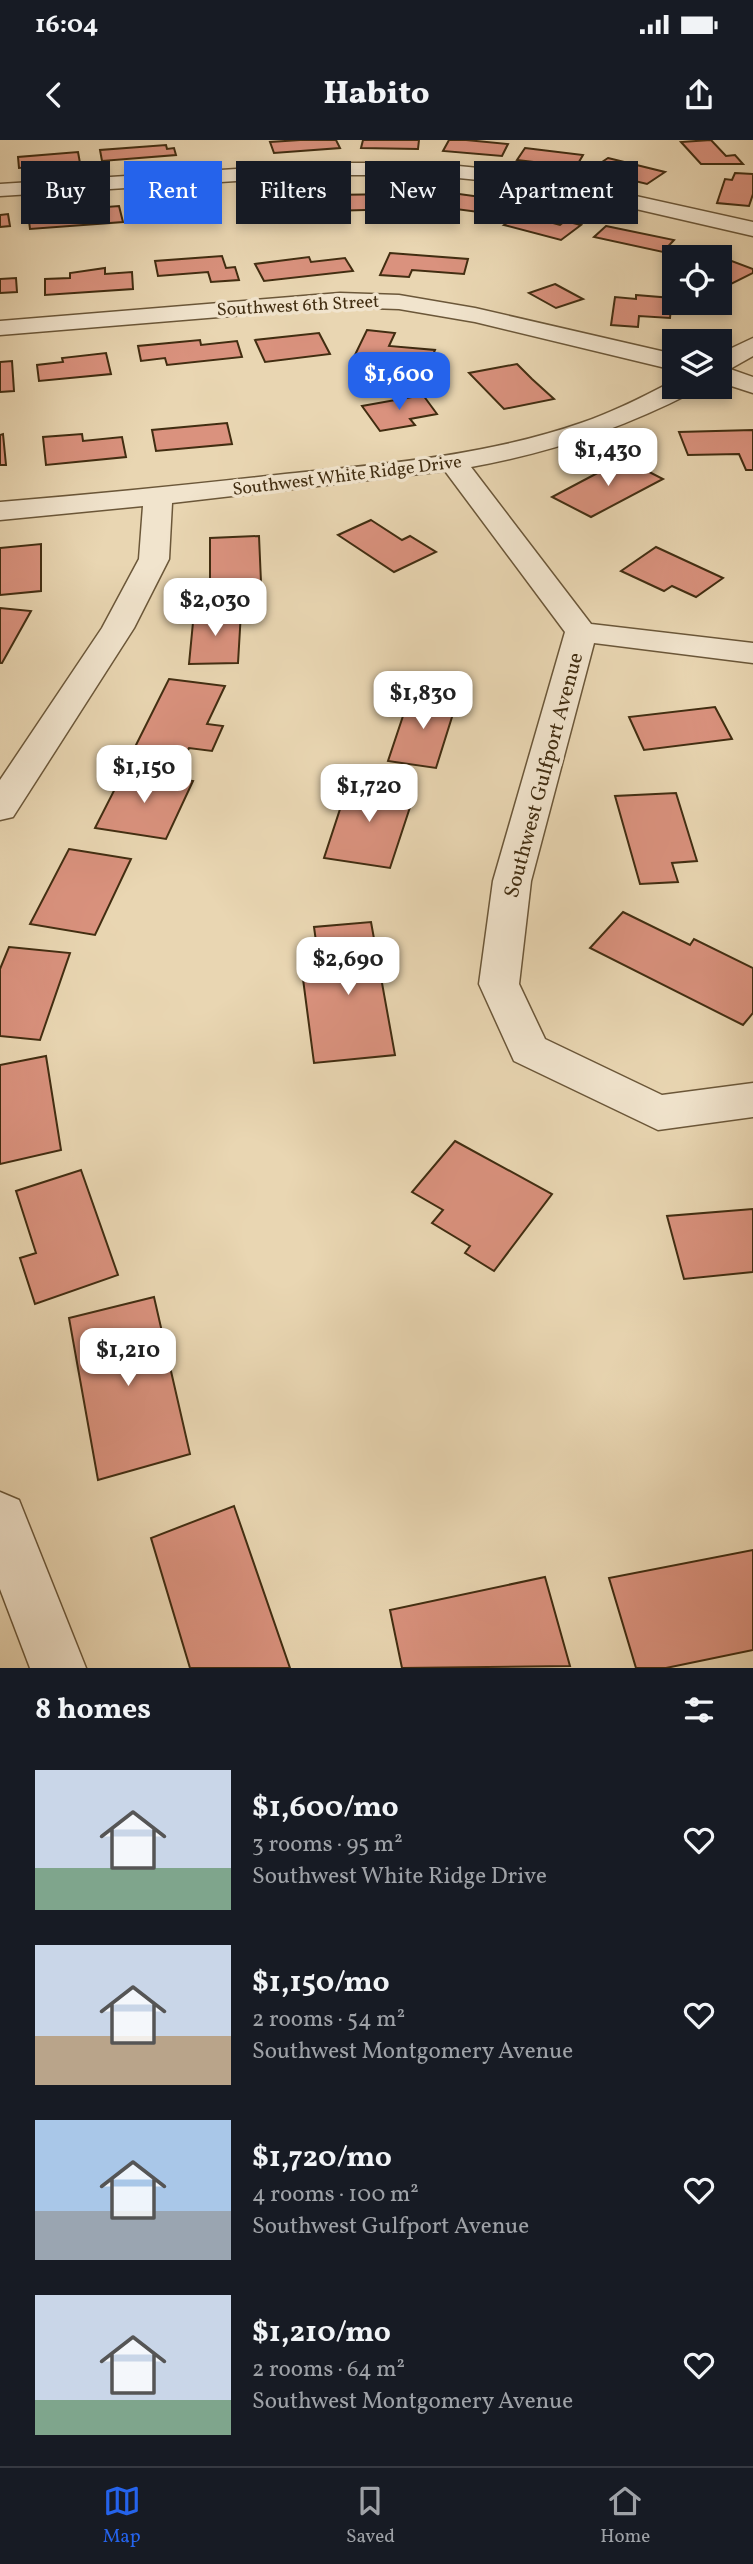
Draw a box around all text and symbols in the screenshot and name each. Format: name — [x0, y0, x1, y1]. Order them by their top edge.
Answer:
text: 16:04 — [35, 7, 98, 43]
text: Habito — [323, 73, 430, 117]
icon: back — [35, 76, 73, 114]
icon: share — [680, 76, 718, 114]
chip: Buy — [21, 161, 110, 224]
chip: Rent — [124, 161, 222, 224]
chip: Filters — [236, 161, 351, 224]
chip: New — [365, 161, 460, 224]
chip: Apartment — [474, 161, 638, 224]
map controls — [662, 245, 732, 399]
button: locate — [662, 245, 732, 315]
street label: Southwest 6th Street — [216, 290, 380, 323]
button: layers — [662, 329, 732, 399]
pin: $1,600 — [342, 352, 456, 412]
text: $1,600 — [364, 359, 434, 391]
pin: $1,430 — [551, 428, 665, 488]
text: $1,430 — [574, 435, 642, 467]
street label: Southwest White Ridge Drive — [231, 450, 463, 503]
pin: $2,030 — [158, 578, 272, 638]
text: $2,030 — [180, 585, 250, 617]
street label: Southwest Gulfport Avenue — [498, 649, 591, 901]
pin: $1,830 — [366, 672, 480, 731]
text: $1,830 — [390, 678, 456, 710]
pin: $1,150 — [87, 746, 201, 805]
text: $1,150 — [113, 752, 175, 784]
pin: $1,720 — [312, 764, 426, 824]
text: $1,720 — [337, 771, 401, 803]
pin: $2,690 — [291, 938, 405, 997]
text: $2,690 — [312, 944, 384, 976]
pin: $1,210 — [71, 1328, 185, 1388]
text: $1,210 — [96, 1335, 160, 1367]
text: 8 homes — [35, 1689, 151, 1731]
icon: filters — [680, 1691, 718, 1729]
text: $1,600/mo — [252, 1787, 399, 1829]
icon: home — [91, 1798, 175, 1882]
icon: heart — [680, 1821, 718, 1859]
text: 3 rooms · 95 m² — [252, 1829, 403, 1861]
text: Southwest White Ridge Drive — [252, 1861, 547, 1893]
text: $1,150/mo — [252, 1962, 390, 2004]
icon: home — [91, 1973, 175, 2057]
icon: heart — [680, 1996, 718, 2034]
text: 2 rooms · 54 m² — [252, 2004, 405, 2036]
text: Southwest Montgomery Avenue — [252, 2036, 573, 2068]
text: $1,720/mo — [252, 2137, 392, 2179]
icon: home — [91, 2148, 175, 2232]
icon: heart — [680, 2171, 718, 2209]
text: 4 rooms · 100 m² — [252, 2179, 419, 2211]
text: Southwest Gulfport Avenue — [252, 2211, 529, 2243]
text: $1,210/mo — [252, 2312, 391, 2354]
icon: home — [91, 2323, 175, 2407]
icon: heart — [680, 2346, 718, 2384]
text: 2 rooms · 64 m² — [252, 2354, 405, 2386]
text: Southwest Montgomery Avenue — [252, 2386, 573, 2418]
tab: Map — [103, 2482, 141, 2550]
tab: Saved — [346, 2482, 395, 2550]
tab: Home — [600, 2482, 650, 2550]

